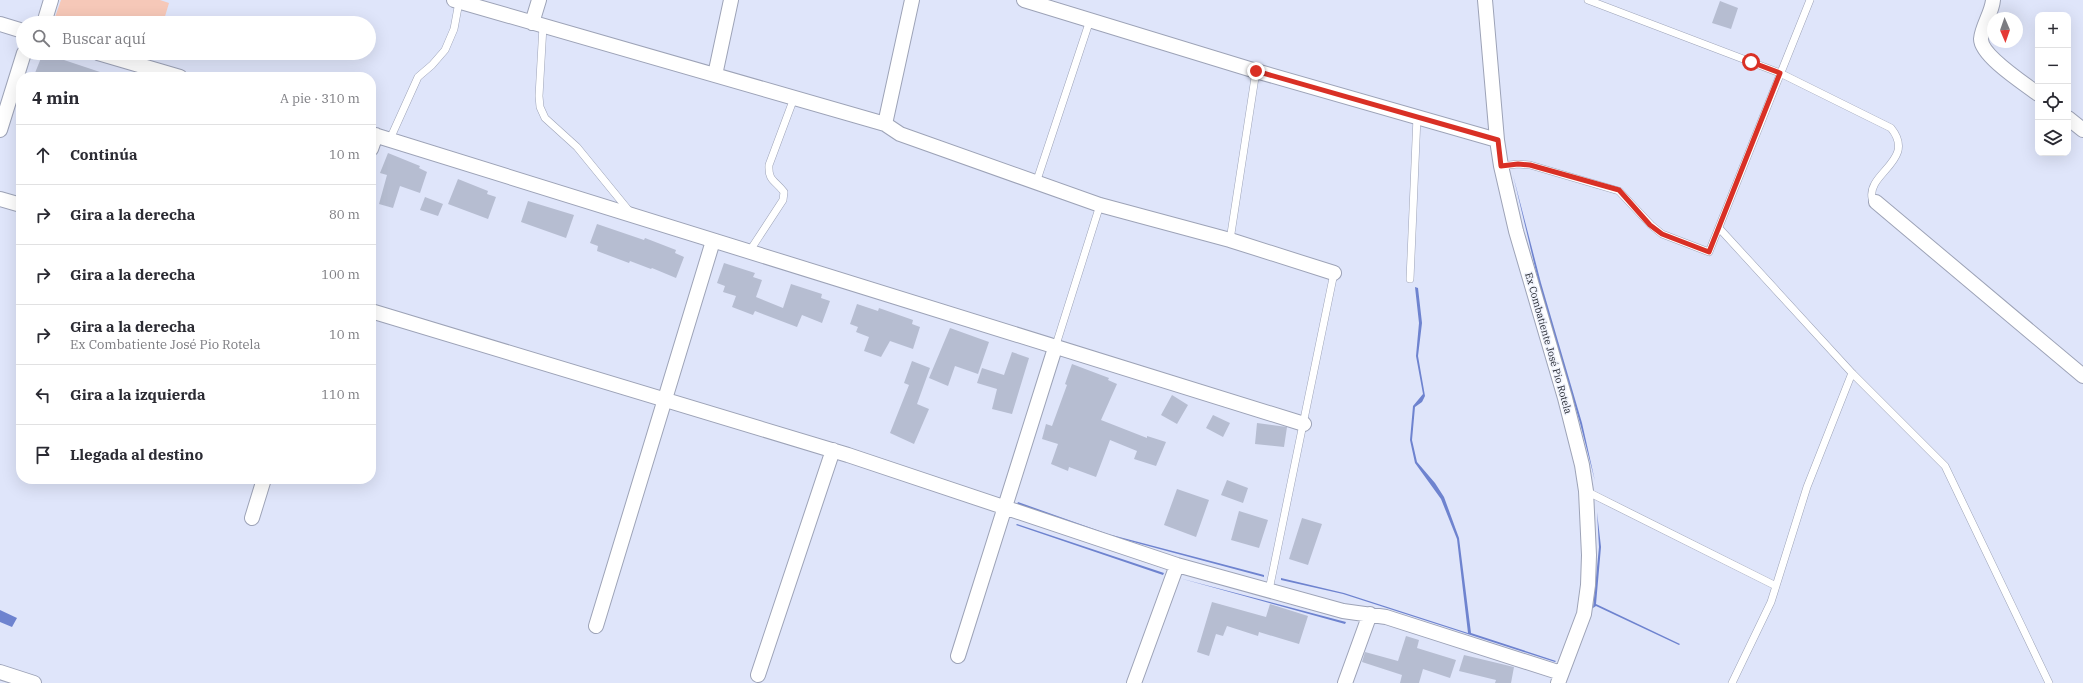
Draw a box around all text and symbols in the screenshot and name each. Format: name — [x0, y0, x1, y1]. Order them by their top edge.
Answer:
north arrow — [1987, 12, 2023, 48]
map controls — [2035, 12, 2071, 156]
button: + — [2035, 12, 2071, 48]
search box — [16, 16, 376, 60]
icon: search — [30, 27, 52, 49]
text: Buscar aquí — [62, 29, 146, 48]
button: − — [2035, 48, 2071, 84]
route start — [1742, 53, 1760, 71]
route end — [1247, 62, 1265, 80]
button: locate — [2035, 84, 2071, 120]
text: 4 min — [32, 87, 80, 109]
text: A pie · 310 m — [280, 90, 360, 107]
button: layers — [2035, 120, 2071, 156]
icon: ahead — [32, 144, 54, 166]
text: Continúa — [70, 145, 137, 164]
text: 10 m — [329, 146, 360, 163]
icon: right — [32, 204, 54, 226]
text: Gira a la derecha — [70, 205, 195, 224]
text: 80 m — [329, 206, 360, 223]
icon: right — [32, 264, 54, 286]
text: Gira a la derecha — [70, 265, 195, 284]
text: 100 m — [321, 266, 360, 283]
street label: Ex Combatiente José Pio Rotela — [1522, 271, 1575, 416]
text: Gira a la derecha — [70, 317, 195, 336]
icon: right — [32, 324, 54, 346]
text: 10 m — [329, 326, 360, 343]
text: Ex Combatiente José Pio Rotela — [70, 336, 261, 353]
icon: left — [32, 384, 54, 406]
text: Gira a la izquierda — [70, 385, 206, 404]
text: 110 m — [321, 386, 360, 403]
icon: arrive — [32, 444, 54, 466]
text: Llegada al destino — [70, 445, 203, 464]

